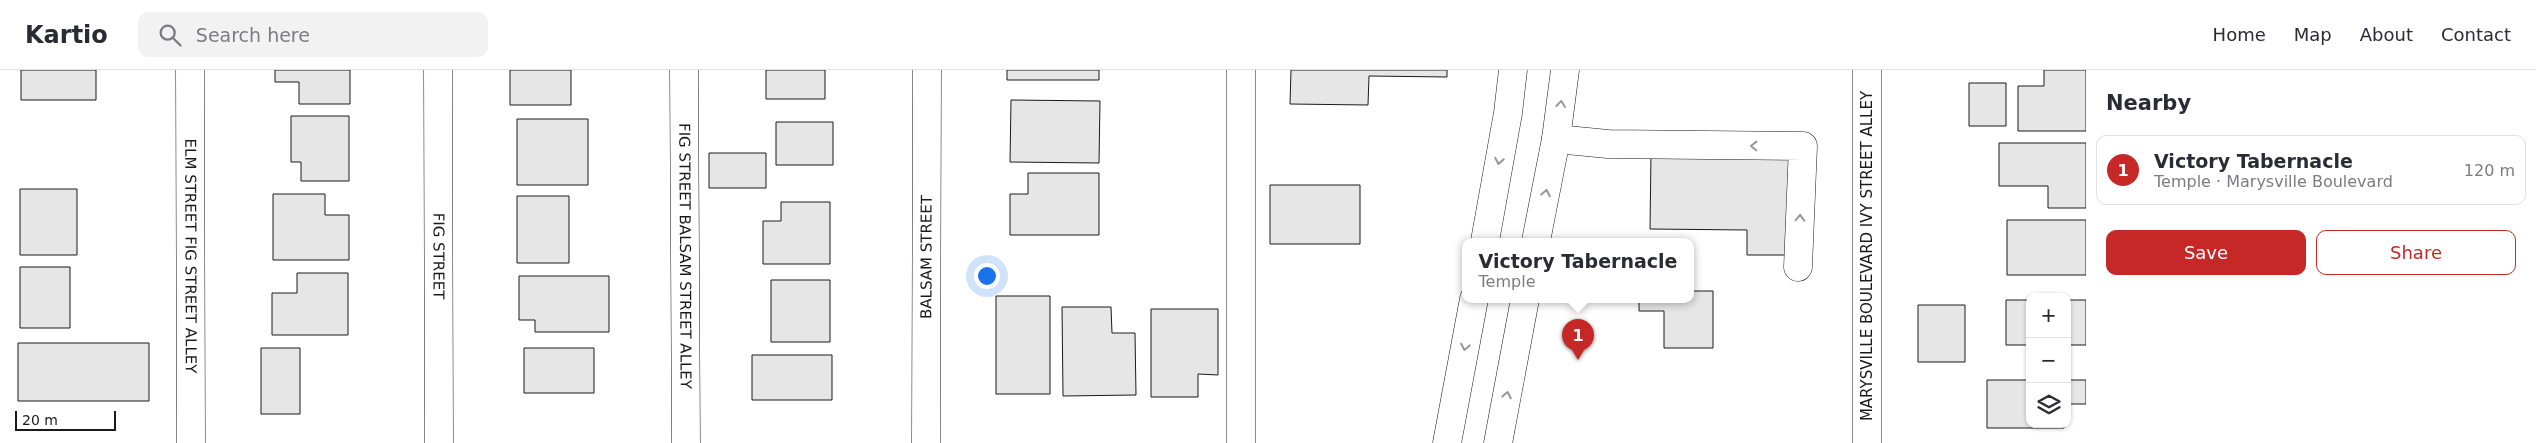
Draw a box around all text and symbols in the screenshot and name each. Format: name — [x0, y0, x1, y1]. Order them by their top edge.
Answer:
search box — [138, 12, 488, 57]
text: Kartio — [25, 21, 108, 49]
icon: search — [156, 21, 184, 49]
text: Search here — [196, 24, 310, 46]
text: Home — [2213, 24, 2266, 45]
text: Map — [2294, 24, 2332, 45]
text: About — [2360, 24, 2413, 45]
text: Contact — [2441, 24, 2511, 45]
street label: MARYSVILLE BOULEVARD IVY STREET ALLEY — [1858, 90, 1876, 421]
text: Nearby — [2106, 91, 2191, 115]
one-way arrow — [1555, 100, 1565, 109]
street label: FIG STREET BALSAM STREET ALLEY — [675, 123, 695, 390]
street label: ELM STREET FIG STREET ALLEY — [181, 139, 200, 374]
one-way arrow — [1750, 141, 1758, 151]
text: Victory Tabernacle — [2154, 150, 2353, 172]
one-way arrow — [1495, 156, 1505, 165]
text: 1 — [2117, 161, 2129, 180]
text: 120 m — [2464, 161, 2515, 180]
text: Temple · Marysville Boulevard — [2154, 172, 2393, 191]
one-way arrow — [1540, 189, 1550, 198]
street label: BALSAM STREET — [917, 194, 936, 319]
street label: FIG STREET — [429, 213, 448, 300]
one-way arrow — [1795, 214, 1805, 222]
button: Save — [2106, 230, 2306, 275]
button: Share — [2316, 230, 2516, 275]
popup — [1462, 238, 1694, 303]
text: Victory Tabernacle — [1479, 250, 1677, 272]
your location — [974, 263, 1000, 289]
text: Temple — [1479, 272, 1536, 291]
map controls — [2026, 293, 2071, 428]
button: + — [2026, 293, 2071, 338]
pin: 1 — [1562, 319, 1594, 360]
button: − — [2026, 338, 2071, 383]
one-way arrow — [1461, 343, 1471, 352]
button: layers — [2026, 383, 2071, 428]
one-way arrow — [1502, 391, 1512, 399]
scale bar — [15, 408, 116, 431]
text: 20 m — [22, 412, 58, 428]

